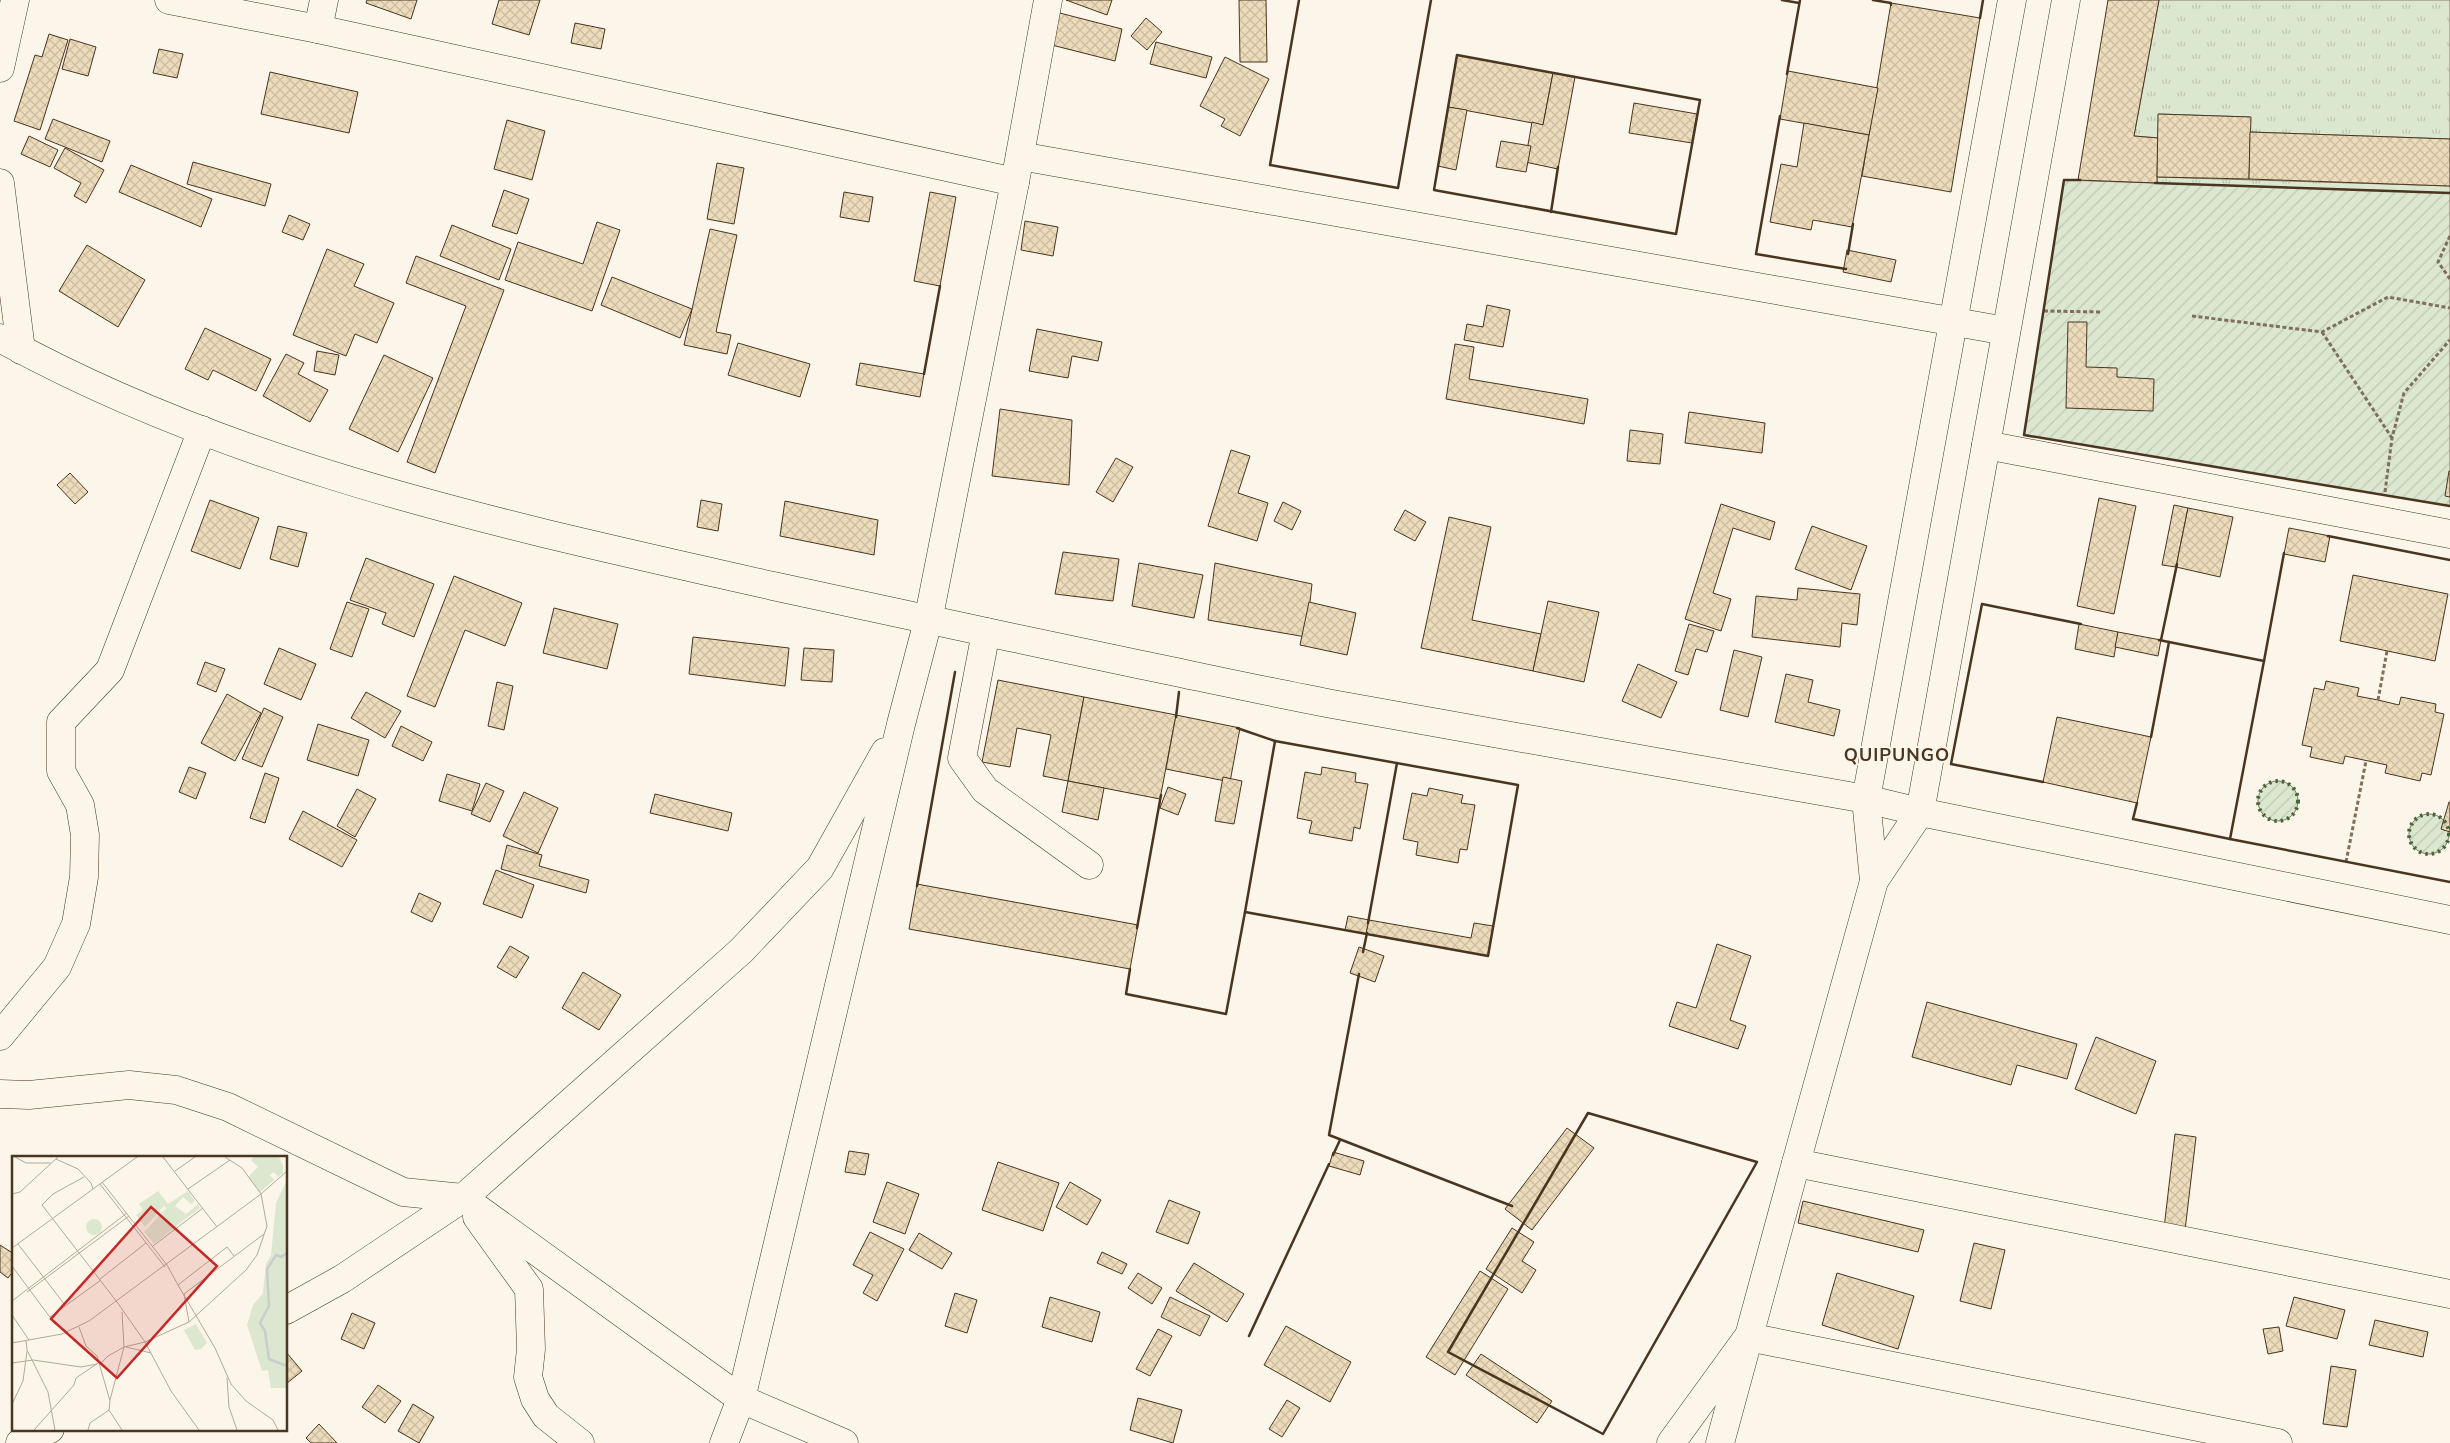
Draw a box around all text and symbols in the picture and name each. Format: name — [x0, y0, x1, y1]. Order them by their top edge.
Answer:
district label: QUIPUNGO — [1844, 743, 1950, 767]
inset map — [12, 1156, 288, 1430]

